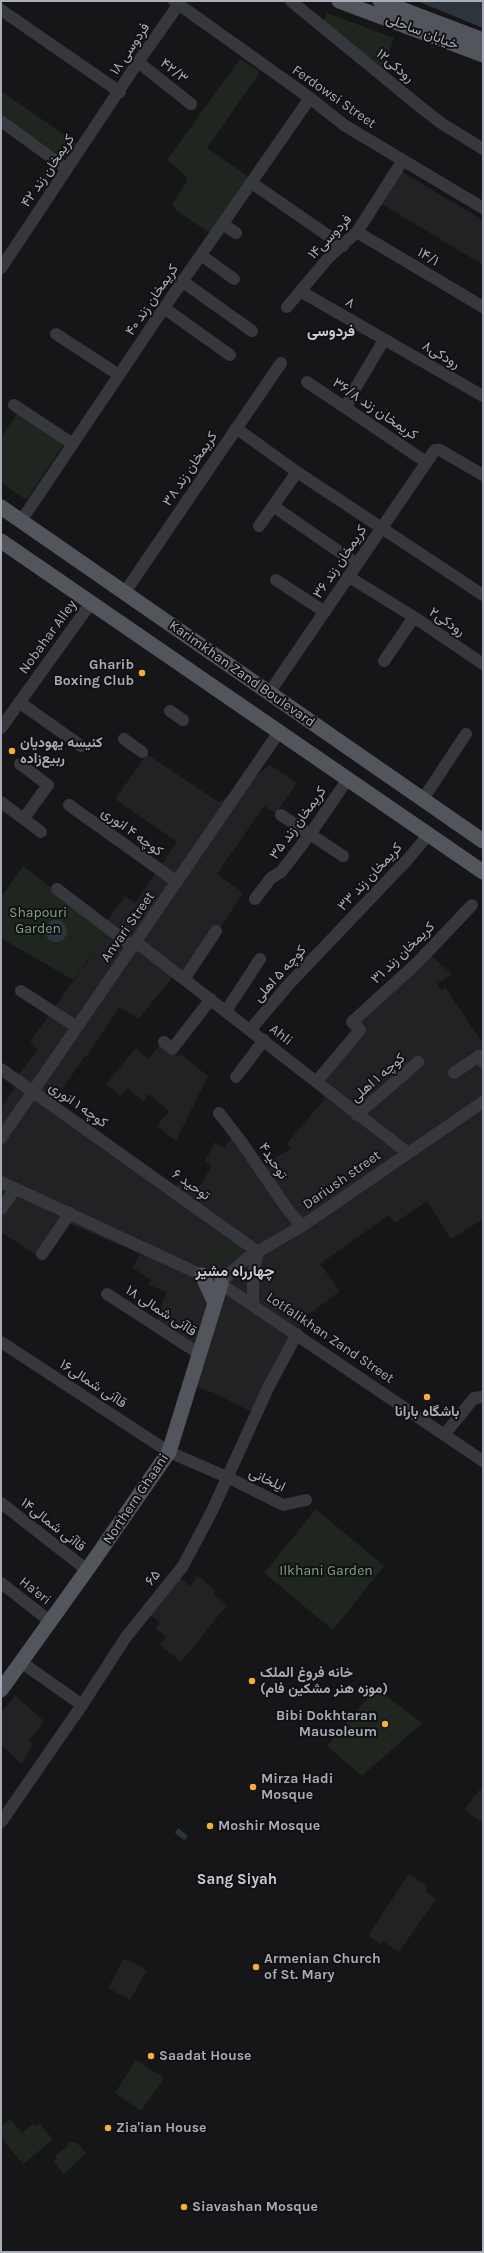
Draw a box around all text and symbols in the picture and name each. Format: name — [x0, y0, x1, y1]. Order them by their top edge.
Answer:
street label: خیابان ساحلی — [383, 10, 461, 54]
street label: فردوسی ۱۸ — [106, 20, 154, 78]
street label: رودکی۱۲ — [373, 45, 417, 87]
street label: ۴۲/۳ — [157, 55, 191, 87]
street label: Ferdowsi Street — [289, 62, 379, 132]
street label: کریمخان زند ۴۲ — [18, 132, 78, 210]
street label: فردوسی۱۴ — [305, 211, 355, 263]
street label: ۱۴/۱ — [414, 244, 442, 270]
street label: کریمخان زند ۴۰ — [122, 261, 182, 339]
street label: ۸ — [342, 294, 358, 312]
district label: فردوسی — [307, 323, 355, 341]
street label: رودکی۸ — [419, 338, 463, 372]
street label: کریمخان زند ۳۶/۸ — [329, 374, 421, 444]
street label: کریمخان زند ۳۸ — [159, 429, 221, 509]
street label: کریمخان زند ۳۶ — [309, 522, 371, 602]
street label: Nobahar Alley — [16, 597, 80, 677]
street label: رودکی۲ — [426, 604, 468, 640]
street label: Karimkhan Zand Boulevard — [166, 617, 318, 731]
place label: Gharib Boxing Club — [54, 657, 134, 690]
marker: Gharib Boxing Club — [137, 668, 147, 678]
place label: کنیسه یهودیان ربیع‌زاده — [20, 735, 103, 768]
marker: کنیسه یهودیان ربیع‌زاده — [7, 746, 17, 756]
street label: کریمخان زند ۳۵ — [266, 783, 330, 863]
street label: کوچه ۴ انوری — [98, 804, 166, 860]
street label: کریمخان زند ۳۳ — [334, 839, 406, 915]
street label: Anvari Street — [98, 889, 158, 965]
park label: Shapouri Garden — [9, 905, 67, 938]
street label: کریمخان زند ۳۱ — [368, 919, 438, 987]
street label: کوچه ۵ اهلی — [250, 942, 310, 1006]
street label: Ahli — [266, 1021, 296, 1049]
street label: کوچه ۱ اهلی — [347, 1050, 409, 1106]
street label: کوچه ۱ انوری — [45, 1079, 111, 1131]
street label: توحید۴ — [255, 1140, 291, 1182]
street label: Dariush street — [300, 1147, 384, 1213]
street label: ۶ توحید — [169, 1166, 213, 1204]
district label: چهارراه مشیر — [195, 1263, 275, 1281]
street label: ۱۸ قاآنی شمالی — [122, 1282, 200, 1340]
street label: Lotfalikhan Zand Street — [263, 1289, 397, 1387]
street label: قاآنی شمالی۱۶ — [56, 1356, 130, 1412]
marker: باشگاه بارانا — [422, 1392, 432, 1402]
place label: باشگاه بارانا — [395, 1404, 459, 1420]
street label: Northern Ghaani — [100, 1451, 172, 1547]
street label: ایلخانی — [246, 1464, 288, 1496]
street label: قاآنی شمالی۱۴ — [17, 1494, 89, 1556]
park label: Ilkhani Garden — [279, 1563, 373, 1579]
street label: ۶۵ — [142, 1567, 164, 1589]
street label: Ha'eri — [16, 1573, 54, 1609]
place label: خانه فروغ الملک (موزه هنر مشکین فام) — [260, 1665, 388, 1698]
marker: خانه فروغ الملک (موزه هنر مشکین فام) — [247, 1676, 257, 1686]
place label: Bibi Dokhtaran Mausoleum — [276, 1708, 377, 1740]
marker: Bibi Dokhtaran Mausoleum — [380, 1719, 390, 1729]
place label: Mirza Hadi Mosque — [261, 1771, 333, 1804]
marker: Mirza Hadi Mosque — [248, 1782, 258, 1792]
place label: Moshir Mosque — [218, 1818, 320, 1834]
marker: Moshir Mosque — [205, 1821, 215, 1831]
district label: Sang Siyah — [197, 1871, 277, 1889]
place label: Armenian Church of St. Mary — [264, 1951, 381, 1984]
marker: Armenian Church of St. Mary — [251, 1962, 261, 1972]
place label: Saadat House — [159, 2048, 252, 2064]
marker: Saadat House — [146, 2051, 156, 2061]
place label: Zia'ian House — [116, 2120, 207, 2136]
marker: Zia'ian House — [103, 2123, 113, 2133]
place label: Siavashan Mosque — [192, 2199, 318, 2215]
marker: Siavashan Mosque — [179, 2202, 189, 2212]

